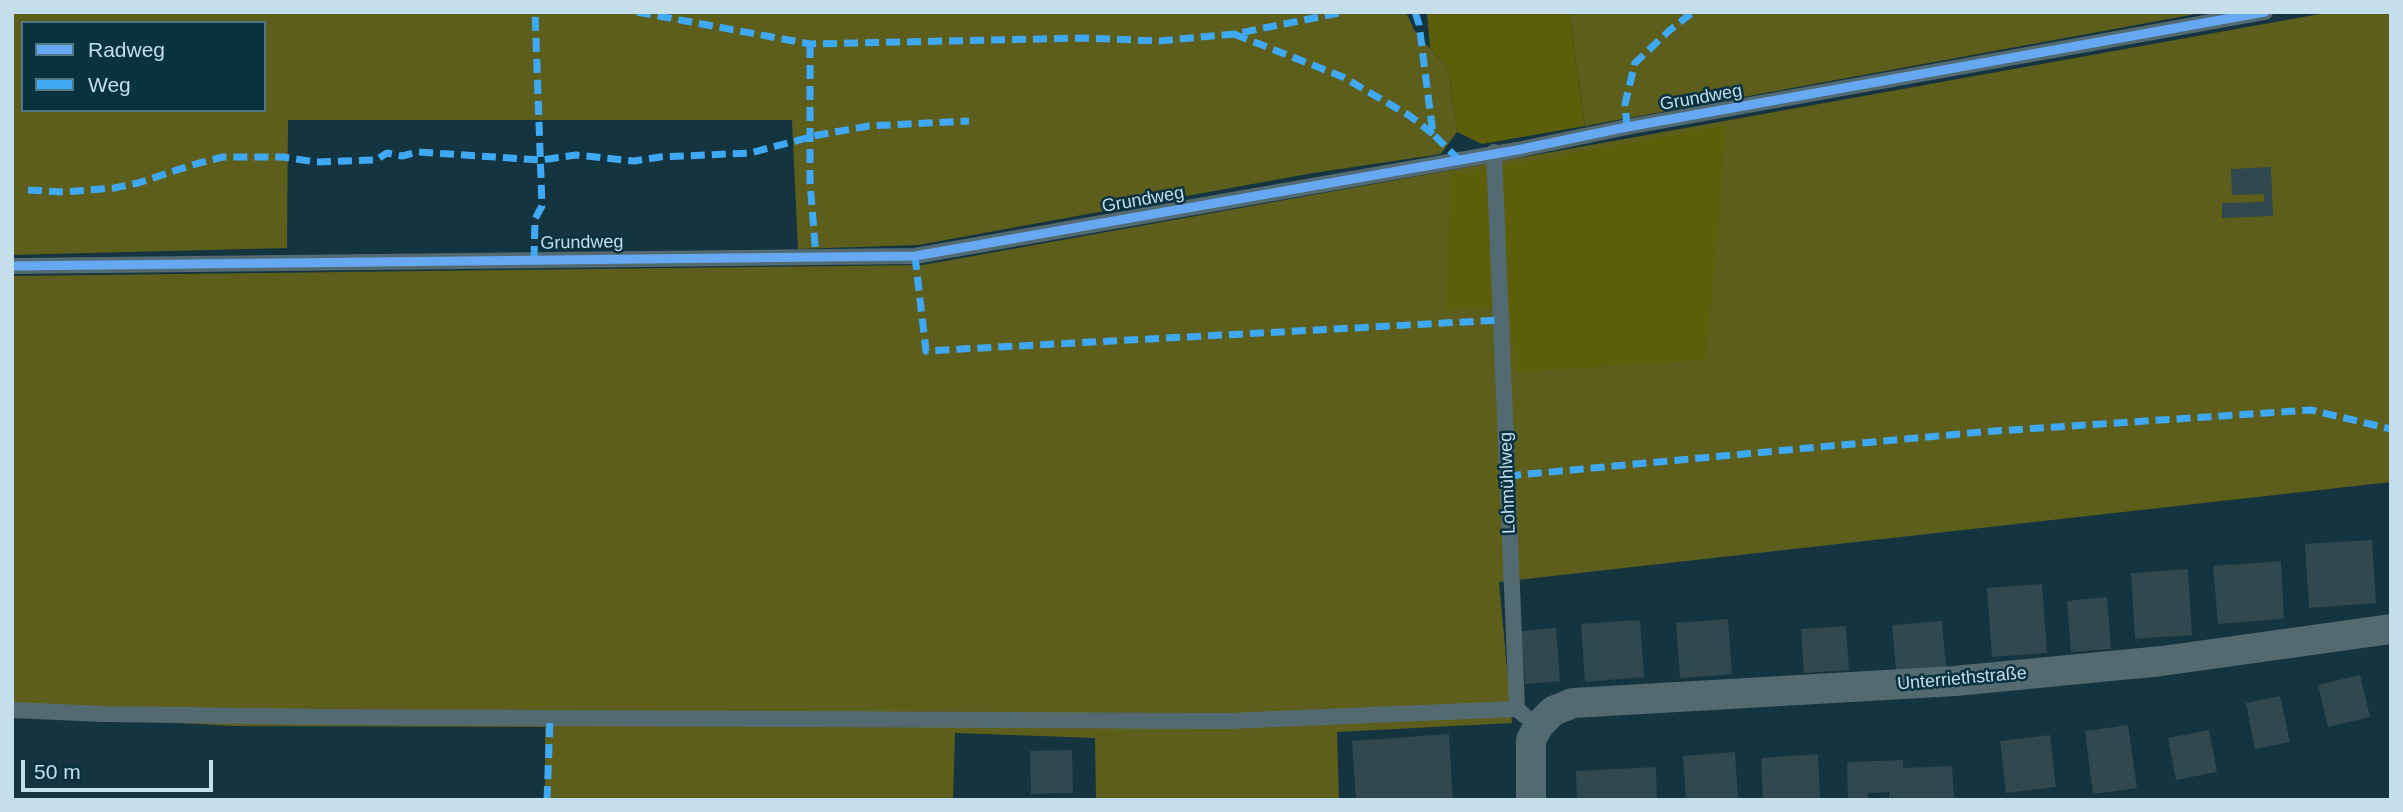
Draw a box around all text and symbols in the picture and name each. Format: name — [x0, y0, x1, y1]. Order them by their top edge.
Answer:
legend — [21, 21, 266, 112]
text: Radweg — [88, 38, 165, 61]
text: Weg — [88, 73, 131, 96]
street label: Grundweg — [1658, 80, 1744, 116]
street label: Grundweg — [1100, 182, 1186, 218]
street label: Grundweg — [540, 231, 624, 255]
street label: Lohmühlweg — [1495, 432, 1521, 534]
street label: Unterriethstraße — [1896, 663, 2028, 695]
scale bar — [24, 746, 217, 790]
text: 50 m — [34, 760, 81, 783]

